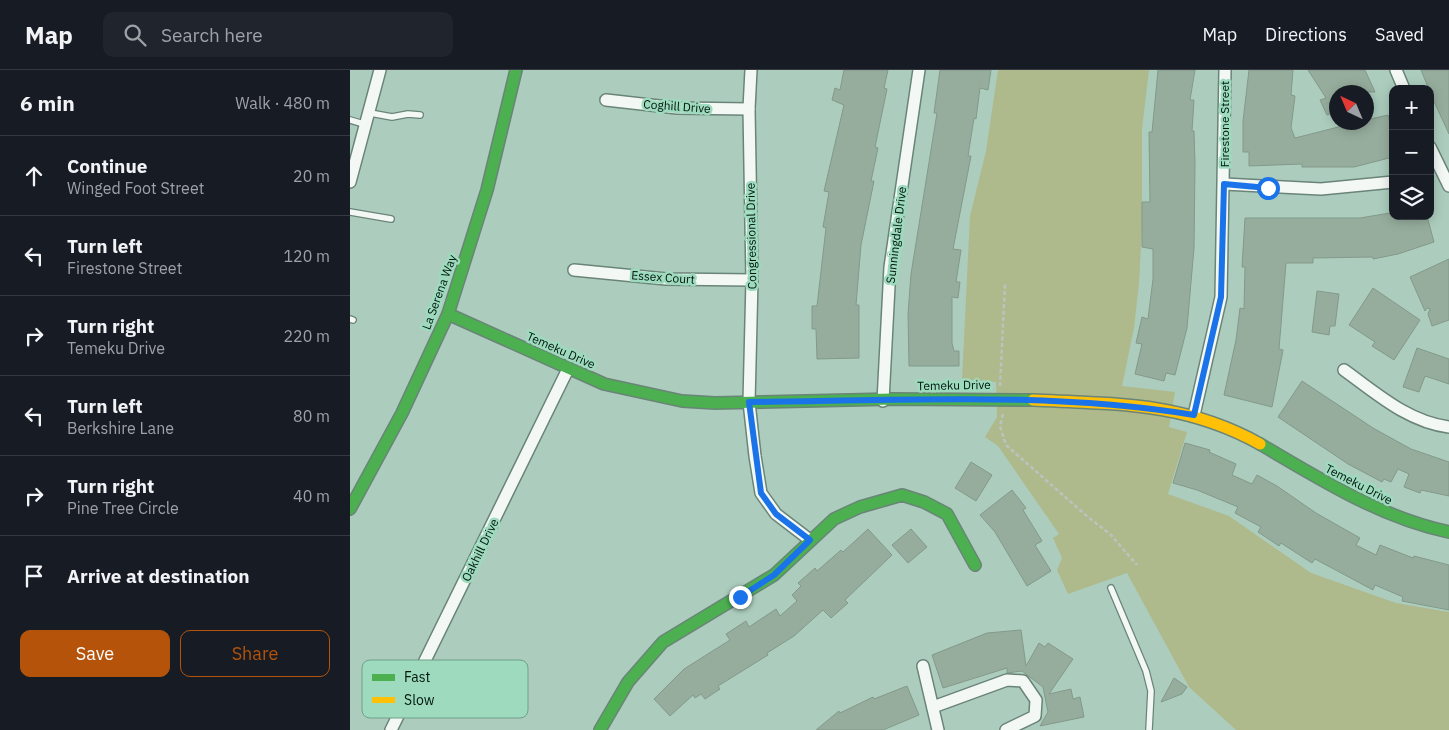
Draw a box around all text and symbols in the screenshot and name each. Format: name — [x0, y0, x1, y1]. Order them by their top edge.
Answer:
search box — [103, 12, 453, 57]
text: Map — [25, 19, 73, 51]
icon: search — [121, 21, 149, 49]
text: Search here — [161, 23, 263, 47]
text: Map — [1202, 23, 1237, 46]
text: Directions — [1265, 23, 1347, 46]
text: Saved — [1375, 23, 1424, 46]
street label: Firestone Street — [1217, 81, 1232, 167]
north arrow — [1329, 85, 1374, 130]
map controls — [1389, 85, 1434, 220]
button: + — [1389, 85, 1434, 130]
text: 6 min — [20, 89, 75, 117]
text: Walk · 480 m — [235, 93, 330, 113]
street label: Coghill Drive — [643, 96, 712, 116]
button: − — [1389, 130, 1434, 175]
text: Continue — [67, 154, 147, 178]
icon: ahead — [20, 162, 48, 190]
text: 20 m — [293, 166, 330, 186]
button: layers — [1389, 175, 1434, 220]
route start — [1257, 177, 1280, 200]
text: Winged Foot Street — [67, 178, 204, 198]
street label: Congressional Drive — [743, 182, 759, 290]
street label: Sunningdale Drive — [883, 185, 909, 284]
text: Turn left — [67, 234, 143, 258]
icon: left — [20, 242, 48, 270]
text: 120 m — [283, 246, 330, 266]
street label: La Serena Way — [418, 252, 460, 332]
text: Firestone Street — [67, 258, 182, 278]
street label: Essex Court — [631, 267, 695, 287]
text: Turn right — [67, 314, 154, 338]
icon: right — [20, 322, 48, 350]
text: 220 m — [283, 326, 330, 346]
street label: Temeku Drive — [524, 328, 598, 372]
text: Temeku Drive — [67, 338, 165, 358]
street label: Temeku Drive — [917, 377, 991, 393]
text: Turn left — [67, 394, 143, 418]
icon: left — [20, 402, 48, 430]
text: 80 m — [293, 406, 330, 426]
text: Berkshire Lane — [67, 418, 174, 438]
street label: Temeku Drive — [1323, 461, 1395, 508]
text: Turn right — [67, 474, 154, 498]
icon: right — [20, 482, 48, 510]
text: 40 m — [293, 486, 330, 506]
text: Pine Tree Circle — [67, 498, 179, 518]
street label: Oakhill Drive — [458, 516, 502, 584]
icon: arrive — [20, 562, 48, 590]
text: Arrive at destination — [67, 564, 250, 588]
route end — [729, 586, 752, 609]
button: Save — [20, 630, 170, 677]
button: Share — [180, 630, 330, 677]
legend — [362, 660, 528, 718]
text: Fast — [404, 668, 430, 686]
text: Slow — [404, 691, 435, 709]

